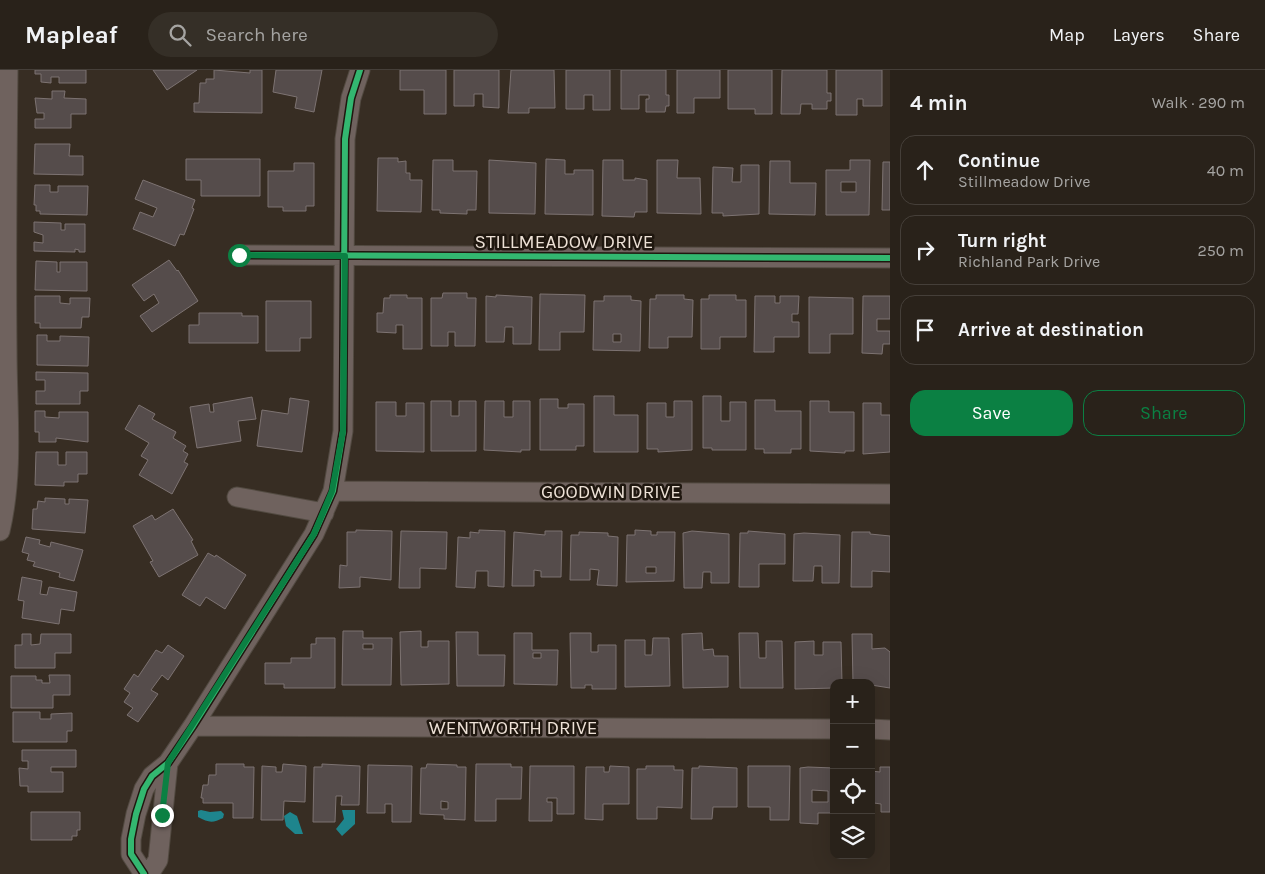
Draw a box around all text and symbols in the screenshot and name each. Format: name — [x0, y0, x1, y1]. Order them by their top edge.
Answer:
search box — [148, 12, 498, 57]
text: Mapleaf — [25, 21, 118, 49]
icon: search — [166, 21, 194, 49]
text: Search here — [206, 24, 308, 46]
text: Map — [1049, 24, 1085, 46]
text: Layers — [1113, 24, 1165, 46]
text: Share — [1193, 24, 1240, 46]
text: 4 min — [910, 91, 968, 115]
text: Walk · 290 m — [1152, 93, 1245, 112]
text: Continue — [958, 150, 1040, 172]
icon: ahead — [911, 156, 939, 184]
text: 40 m — [1207, 161, 1244, 180]
text: Stillmeadow Drive — [958, 172, 1090, 191]
text: Turn right — [958, 230, 1047, 252]
street label: STILLMEADOW DRIVE — [475, 231, 653, 253]
icon: right — [911, 236, 939, 264]
text: 250 m — [1197, 241, 1244, 260]
route start — [228, 244, 251, 267]
text: Richland Park Drive — [958, 252, 1100, 271]
icon: arrive — [911, 316, 939, 344]
text: Arrive at destination — [958, 319, 1144, 341]
button: Save — [910, 390, 1073, 436]
button: Share — [1083, 390, 1245, 436]
street label: GOODWIN DRIVE — [541, 481, 681, 503]
map controls — [830, 679, 875, 859]
button: + — [830, 679, 875, 724]
street label: WENTWORTH DRIVE — [429, 717, 597, 739]
button: − — [830, 724, 875, 769]
button: locate — [830, 769, 875, 814]
route end — [151, 804, 174, 827]
button: layers — [830, 814, 875, 859]

